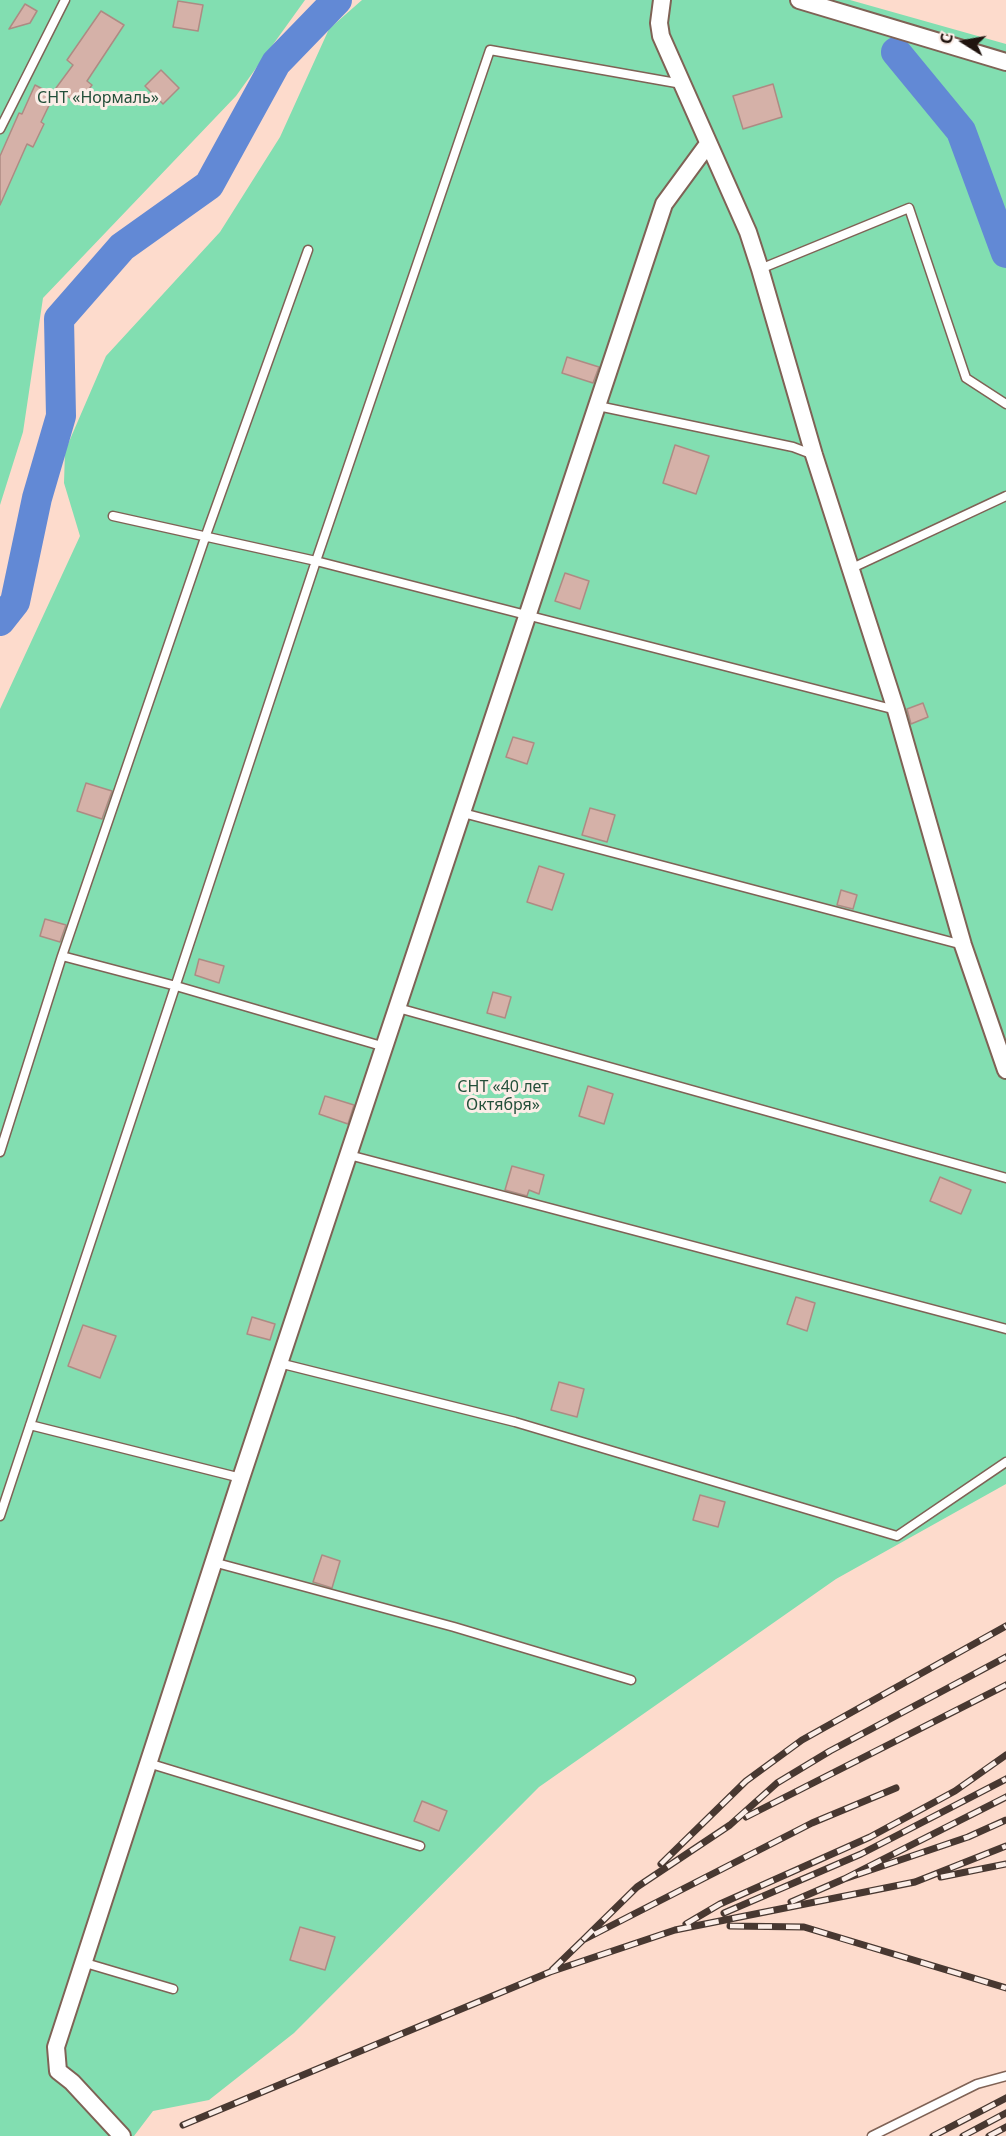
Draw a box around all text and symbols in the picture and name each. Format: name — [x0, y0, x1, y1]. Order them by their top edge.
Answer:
north arrow — [934, 12, 994, 72]
text: С — [935, 31, 958, 46]
park label: СНТ «Нормаль» — [37, 88, 159, 108]
park label: СНТ «40 лет Октября» — [457, 1077, 549, 1115]

